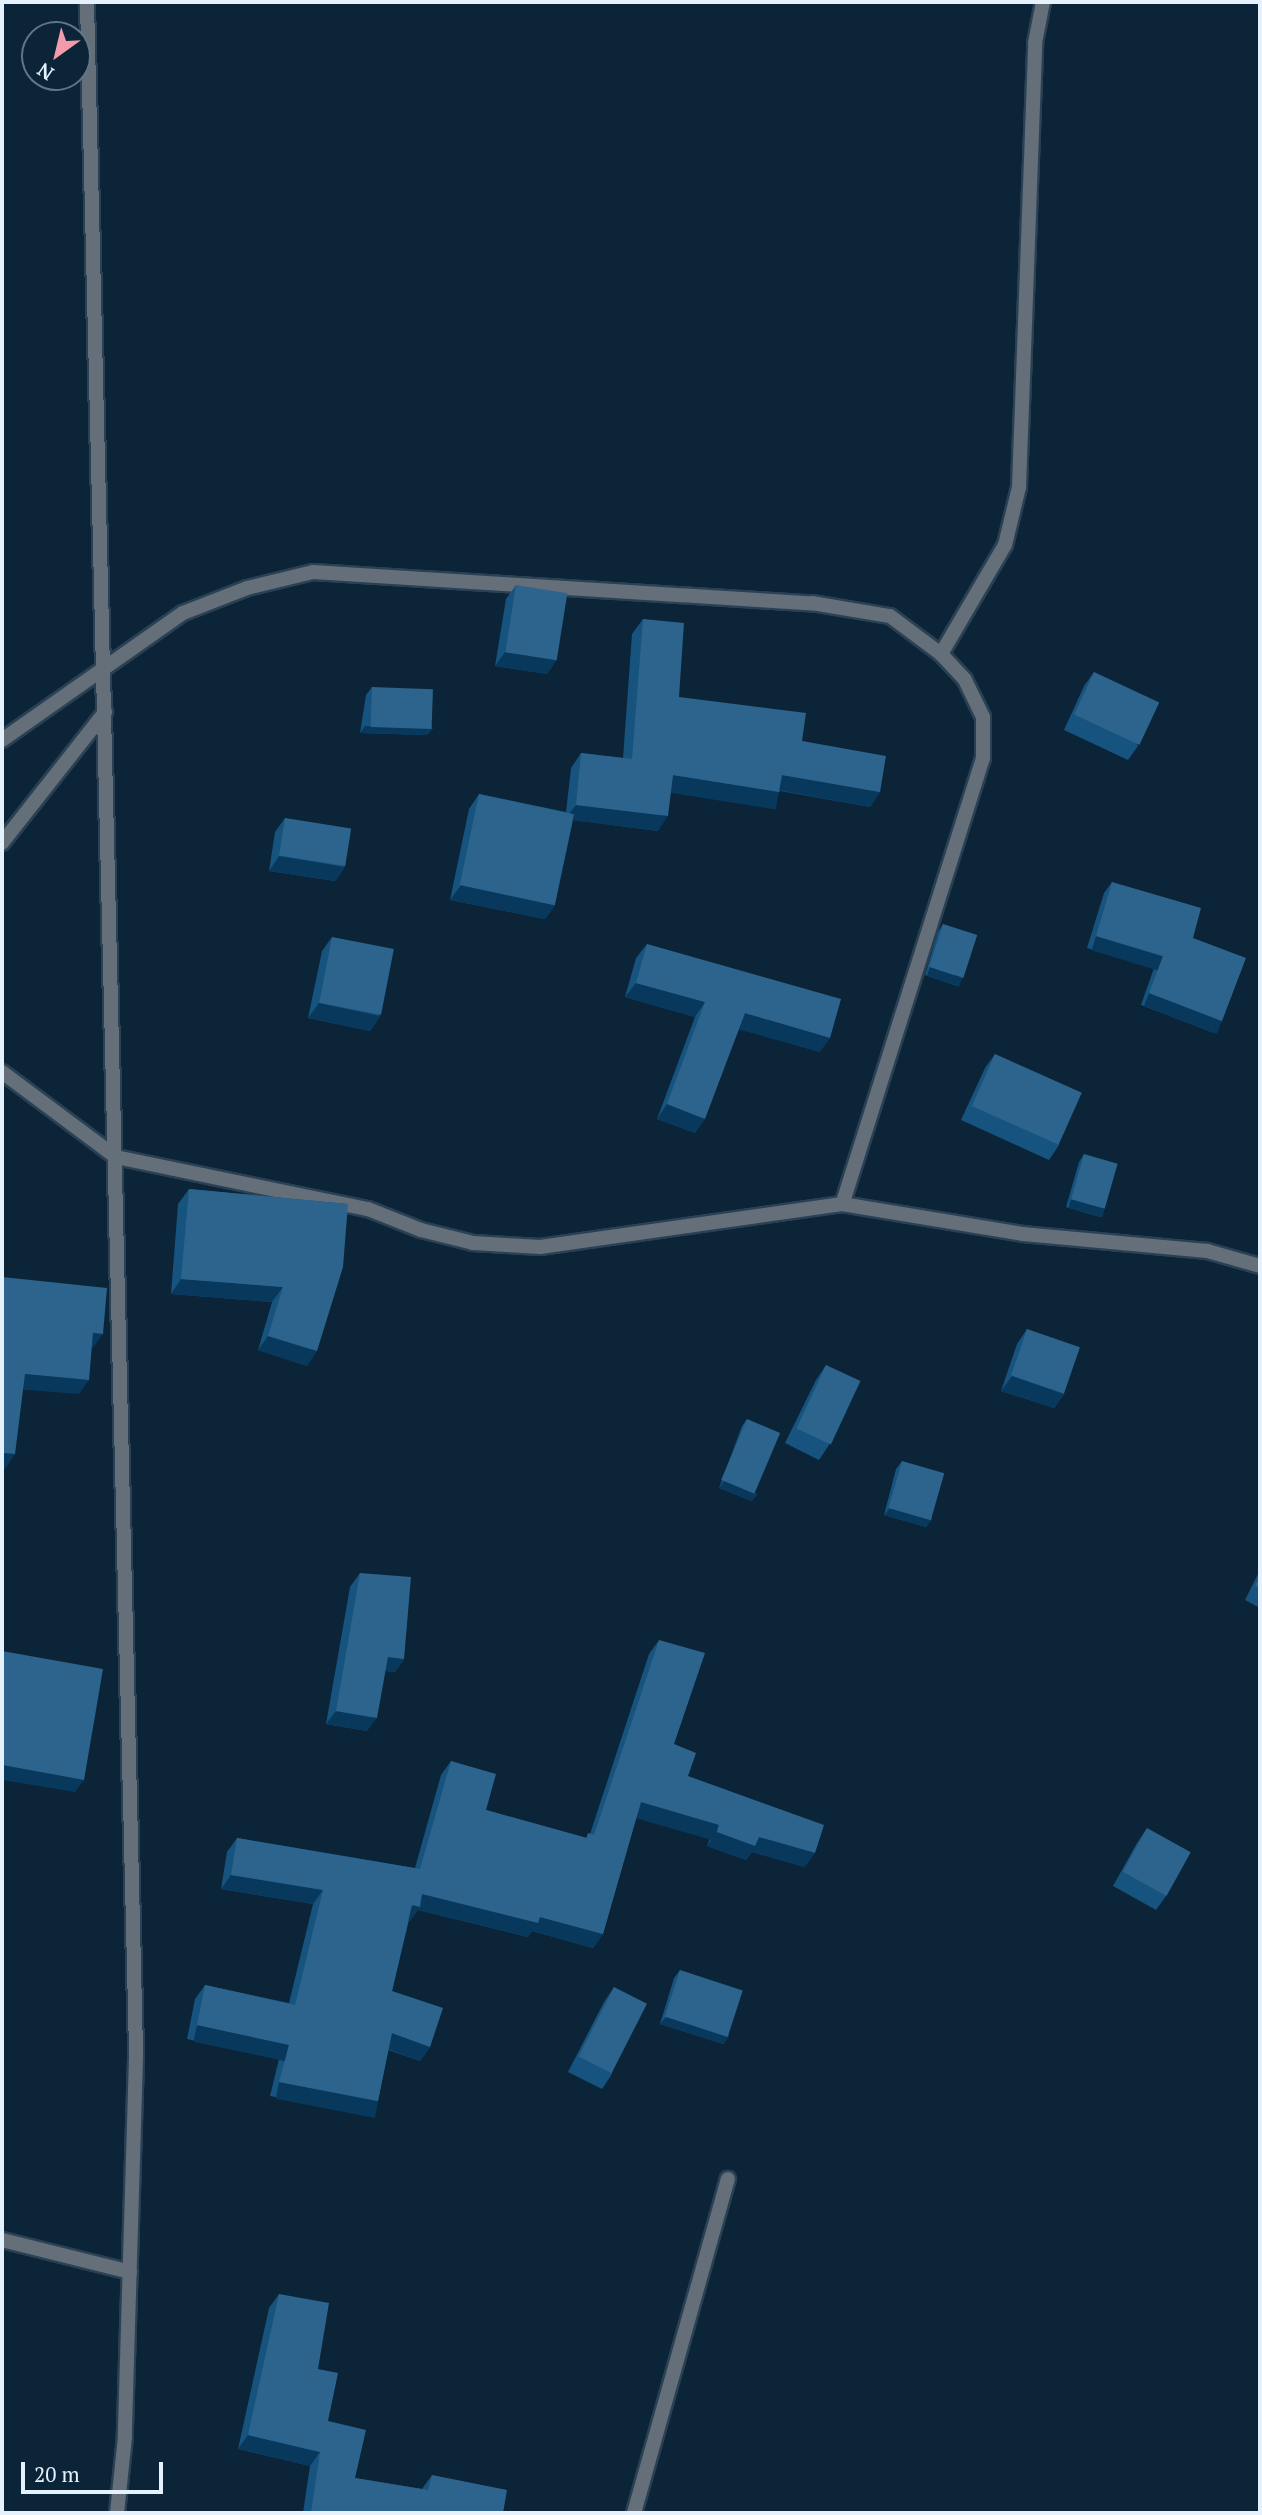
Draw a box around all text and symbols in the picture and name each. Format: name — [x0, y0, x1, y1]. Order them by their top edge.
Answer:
north arrow — [21, 21, 91, 91]
text: N — [32, 58, 58, 87]
scale bar — [24, 2448, 166, 2492]
text: 20 m — [34, 2460, 80, 2488]

